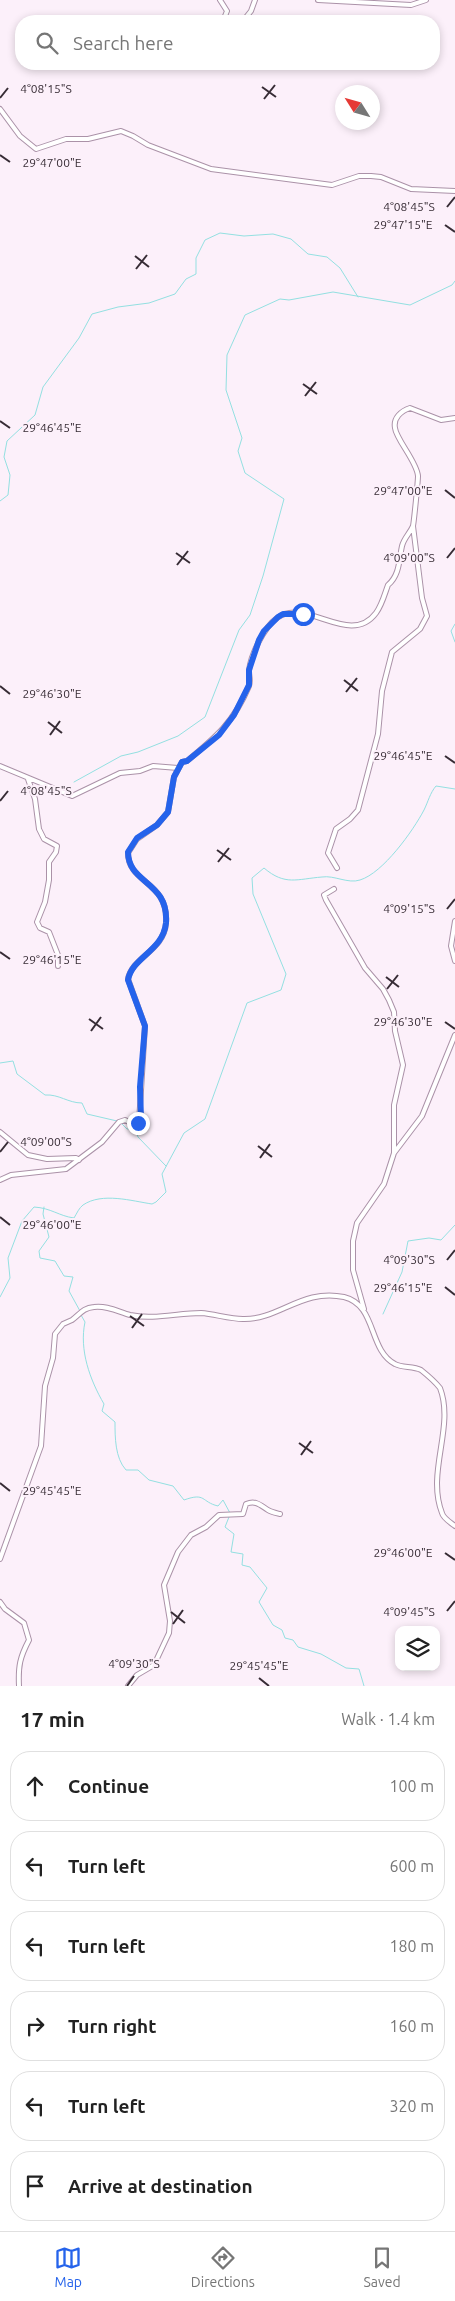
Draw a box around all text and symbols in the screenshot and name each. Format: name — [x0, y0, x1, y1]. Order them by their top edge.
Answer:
search box — [15, 15, 440, 70]
icon: search — [33, 29, 61, 57]
text: Search here — [73, 32, 173, 54]
text: 4°08'15"S — [20, 82, 72, 95]
north arrow — [335, 85, 380, 130]
text: 29°47'00"E — [23, 156, 82, 169]
text: 4°08'45"S — [383, 200, 435, 213]
text: 29°47'15"E — [374, 218, 433, 231]
text: 29°46'45"E — [23, 421, 82, 434]
text: 29°47'00"E — [374, 484, 433, 497]
text: 4°09'00"S — [383, 551, 435, 564]
route start — [292, 603, 315, 626]
text: 29°46'30"E — [23, 687, 82, 700]
text: 29°46'45"E — [374, 749, 433, 762]
text: 4°08'45"S — [20, 784, 72, 797]
text: 4°09'15"S — [383, 902, 435, 915]
text: 29°46'15"E — [23, 953, 82, 966]
text: 29°46'30"E — [374, 1015, 433, 1028]
route end — [127, 1112, 150, 1135]
text: 4°09'00"S — [20, 1135, 72, 1148]
text: 29°46'00"E — [23, 1218, 82, 1231]
text: 4°09'30"S — [383, 1253, 435, 1266]
text: 29°46'15"E — [374, 1281, 433, 1294]
text: 29°45'45"E — [23, 1484, 82, 1497]
text: 29°46'00"E — [374, 1546, 433, 1559]
text: 4°09'45"S — [383, 1605, 435, 1618]
map controls — [395, 1626, 440, 1671]
button: layers — [395, 1626, 440, 1671]
text: 4°09'30"S — [108, 1657, 160, 1670]
text: 29°45'45"E — [230, 1659, 289, 1672]
text: 17 min — [20, 1707, 85, 1731]
text: Walk · 1.4 km — [341, 1710, 435, 1728]
icon: ahead — [21, 1772, 49, 1800]
text: Continue — [68, 1775, 149, 1797]
text: 100 m — [389, 1777, 434, 1795]
icon: left — [21, 1852, 49, 1880]
text: Turn left — [68, 1855, 146, 1877]
text: 600 m — [389, 1857, 434, 1875]
icon: left — [21, 1932, 49, 1960]
text: Turn left — [68, 1935, 146, 1957]
text: 180 m — [389, 1937, 434, 1955]
icon: right — [21, 2012, 49, 2040]
text: Turn right — [68, 2015, 156, 2037]
text: 160 m — [389, 2017, 434, 2035]
icon: left — [21, 2092, 49, 2120]
text: Turn left — [68, 2095, 146, 2117]
text: 320 m — [389, 2097, 434, 2115]
icon: arrive — [21, 2172, 49, 2200]
text: Arrive at destination — [68, 2175, 253, 2197]
tab: Map — [54, 2244, 82, 2290]
tab: Directions — [191, 2244, 255, 2290]
tab: Saved — [363, 2244, 401, 2290]

